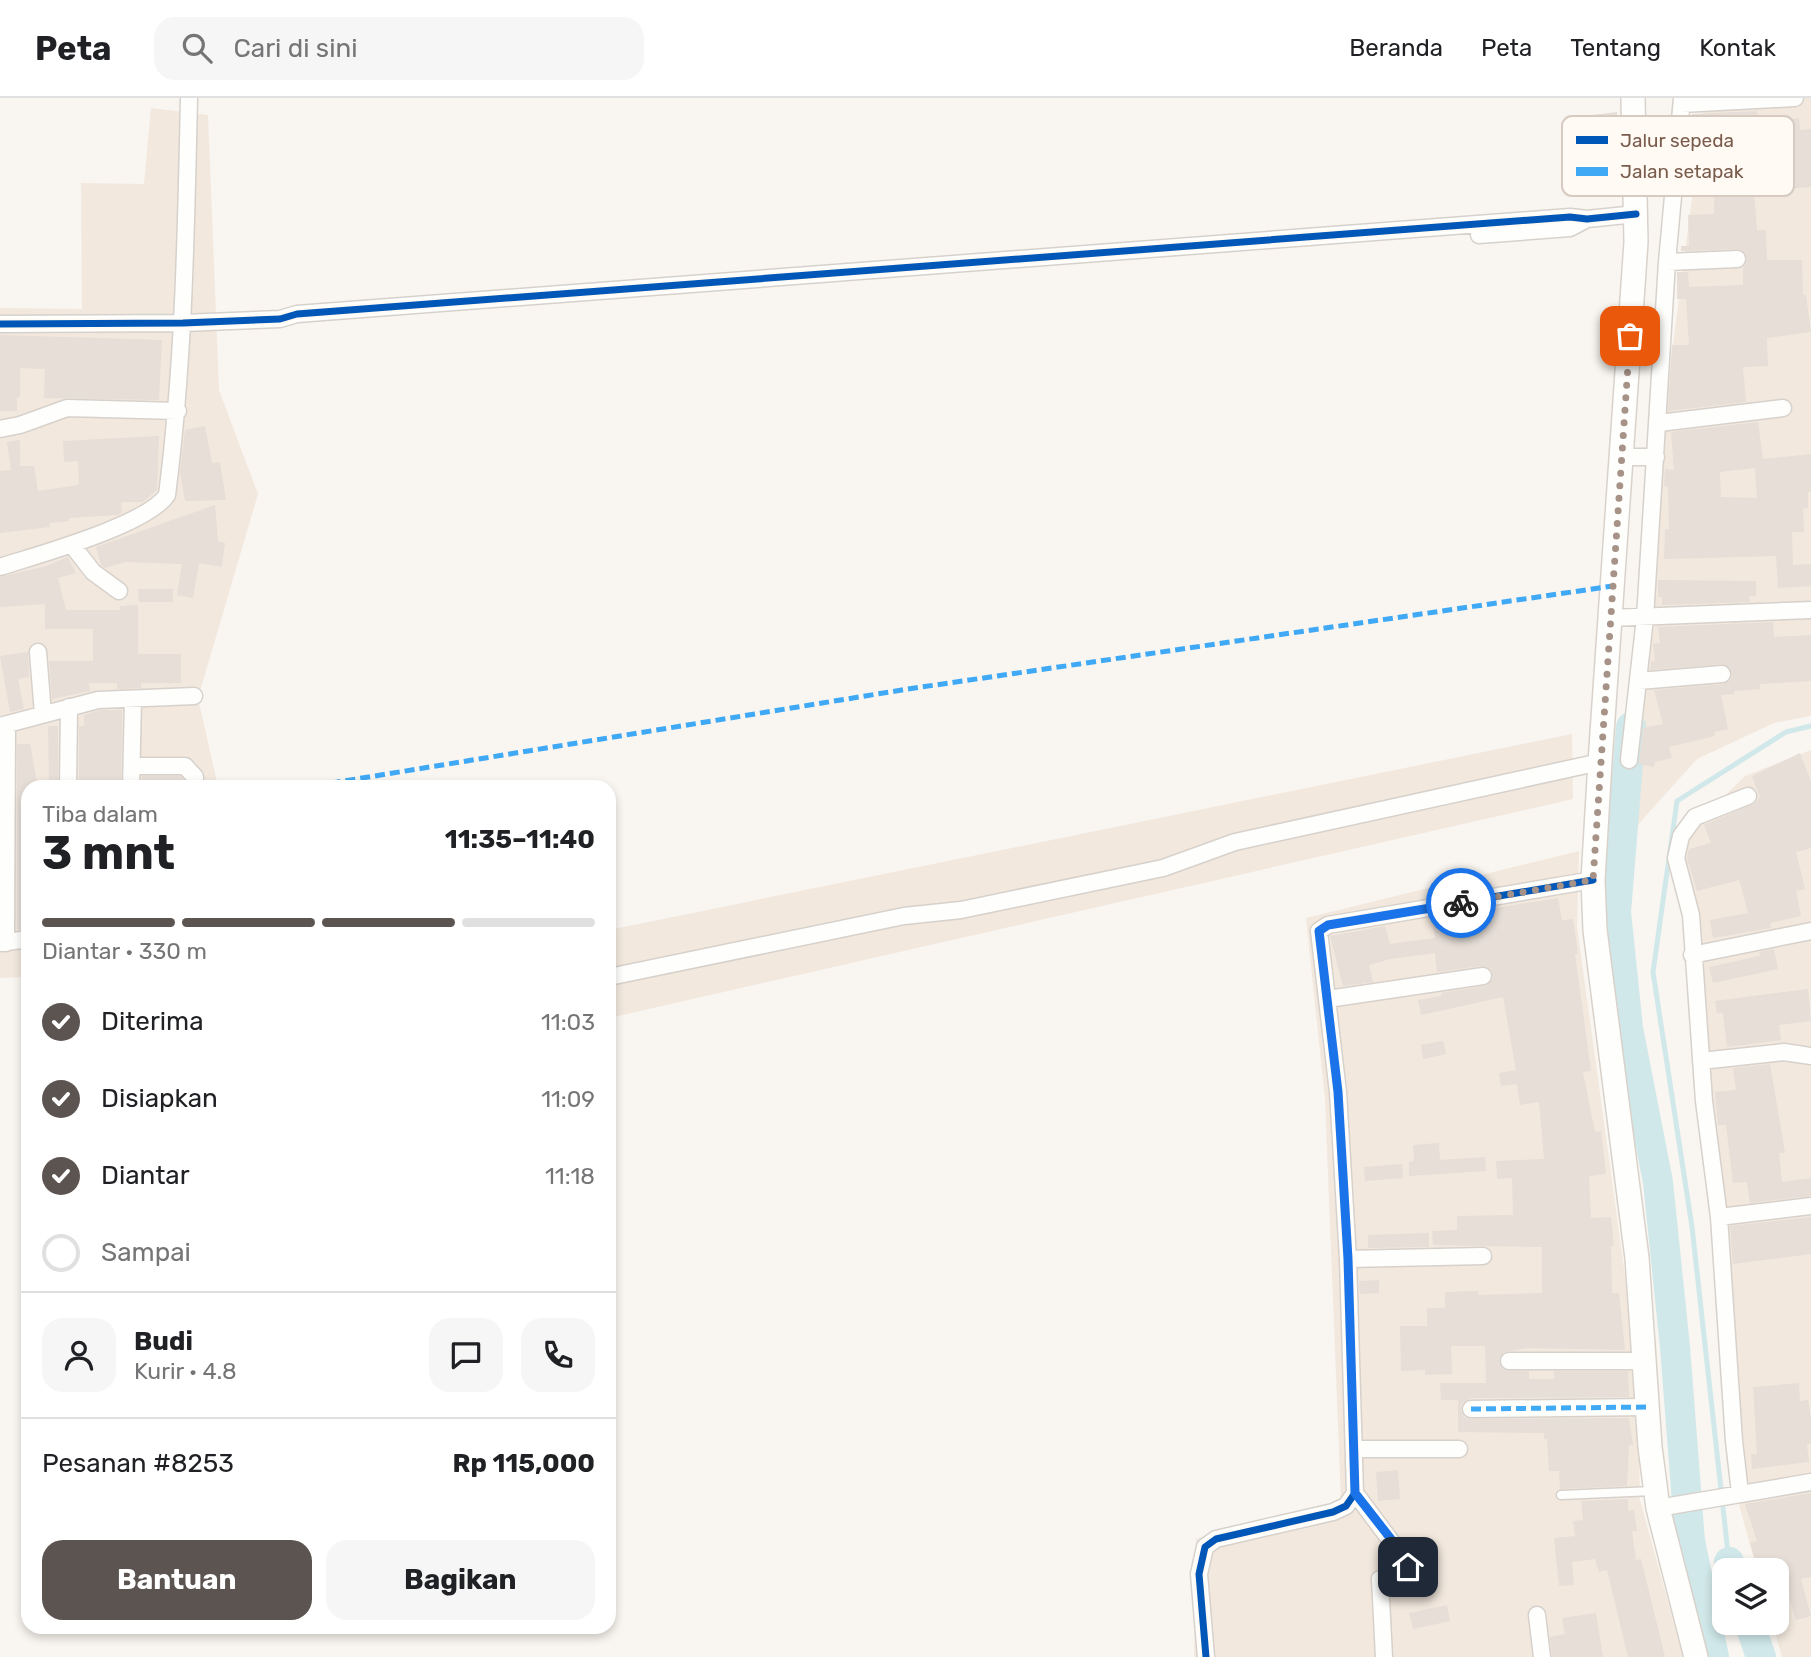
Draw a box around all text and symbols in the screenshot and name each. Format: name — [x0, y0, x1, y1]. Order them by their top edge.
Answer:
search box — [154, 17, 644, 80]
text: Peta — [35, 29, 112, 68]
icon: search — [178, 29, 216, 67]
text: Cari di sini — [234, 33, 357, 64]
text: Beranda — [1349, 34, 1443, 62]
text: Peta — [1481, 34, 1532, 62]
text: Tentang — [1570, 34, 1661, 62]
text: Kontak — [1699, 34, 1776, 62]
legend — [1562, 116, 1794, 196]
text: Jalur sepeda — [1620, 129, 1734, 152]
text: Jalan setapak — [1620, 160, 1744, 183]
pin — [1600, 306, 1660, 366]
icon: bag — [1611, 317, 1649, 355]
text: Tiba dalam — [42, 800, 158, 828]
text: 11:35–11:40 — [445, 824, 595, 855]
text: 3 mnt — [42, 826, 175, 881]
courier — [1426, 868, 1496, 938]
icon: bike — [1442, 884, 1480, 922]
text: Diantar · 330 m — [42, 937, 207, 965]
icon: check — [42, 1003, 80, 1041]
text: Diterima — [101, 1006, 204, 1037]
text: 11:03 — [541, 1008, 595, 1036]
icon: check — [42, 1080, 80, 1118]
text: Disiapkan — [101, 1083, 218, 1114]
text: 11:09 — [541, 1085, 595, 1113]
icon: check — [42, 1157, 80, 1195]
text: Diantar — [101, 1160, 190, 1191]
text: 11:18 — [545, 1162, 595, 1190]
text: Sampai — [101, 1237, 191, 1268]
button: person — [42, 1318, 116, 1392]
button: chat — [429, 1318, 503, 1392]
button: phone — [521, 1318, 595, 1392]
text: Budi — [134, 1326, 193, 1357]
text: Kurir · 4.8 — [134, 1357, 237, 1385]
text: Pesanan #8253 — [42, 1448, 234, 1479]
text: Rp 115,000 — [452, 1448, 595, 1479]
pin — [1378, 1537, 1438, 1597]
button: Bantuan — [42, 1540, 312, 1620]
button: Bagikan — [326, 1540, 595, 1620]
icon: home — [1389, 1548, 1427, 1586]
map controls — [1712, 1558, 1789, 1635]
button: layers — [1712, 1558, 1789, 1635]

